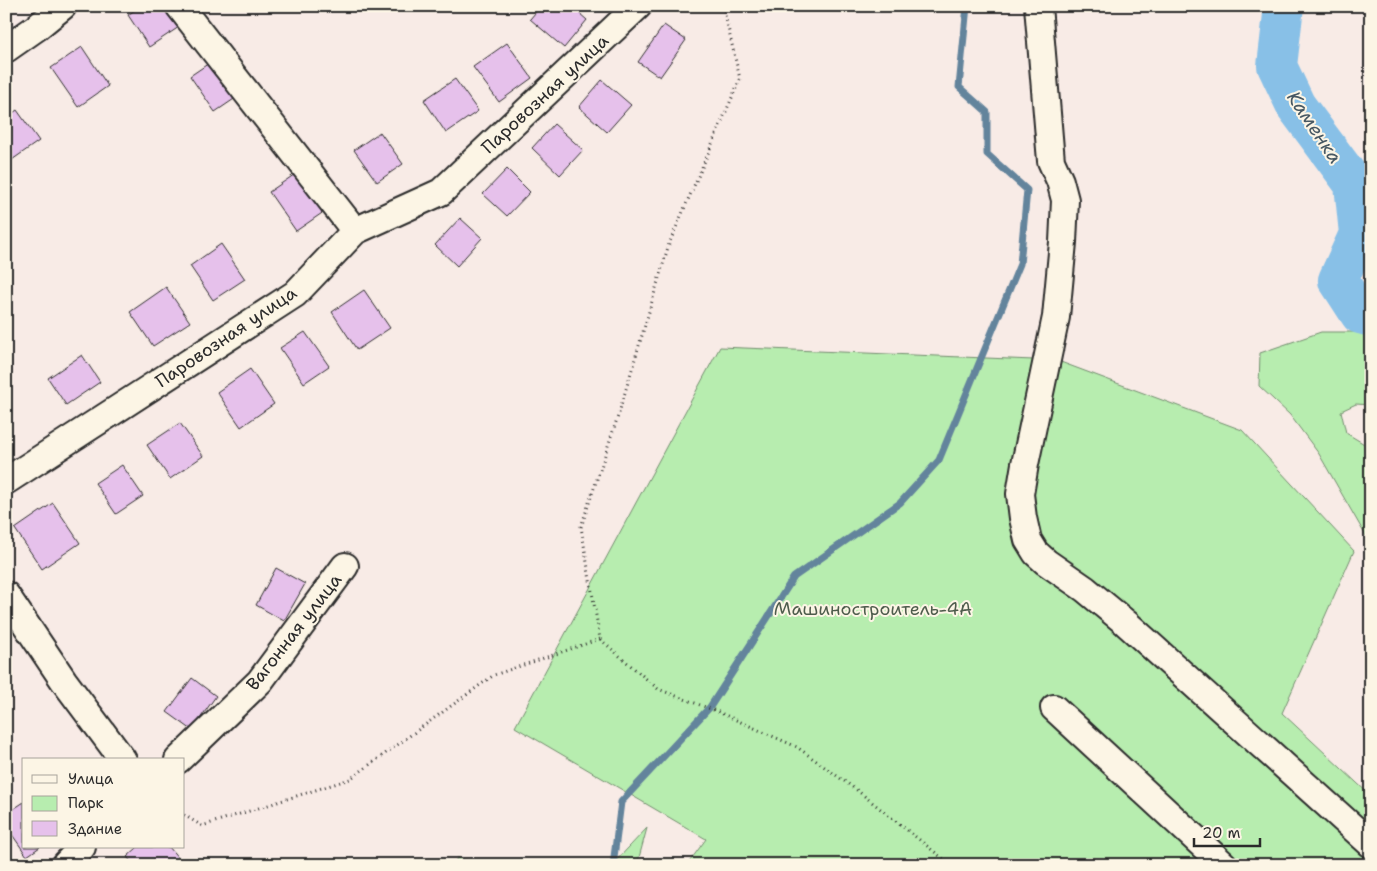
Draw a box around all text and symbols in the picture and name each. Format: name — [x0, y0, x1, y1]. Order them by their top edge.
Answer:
street label: Паровозная улица — [476, 29, 614, 159]
water label: Каменка — [1281, 86, 1348, 168]
street label: Паровозная улица — [151, 281, 301, 393]
street label: Вагонная улица — [241, 569, 347, 695]
park label: Машиностроитель-4А — [774, 597, 972, 621]
legend — [22, 758, 185, 848]
text: Улица — [68, 769, 114, 789]
text: Парк — [68, 793, 104, 813]
scale bar — [1194, 816, 1261, 848]
text: Здание — [68, 819, 122, 839]
text: 20 m — [1202, 823, 1241, 843]

